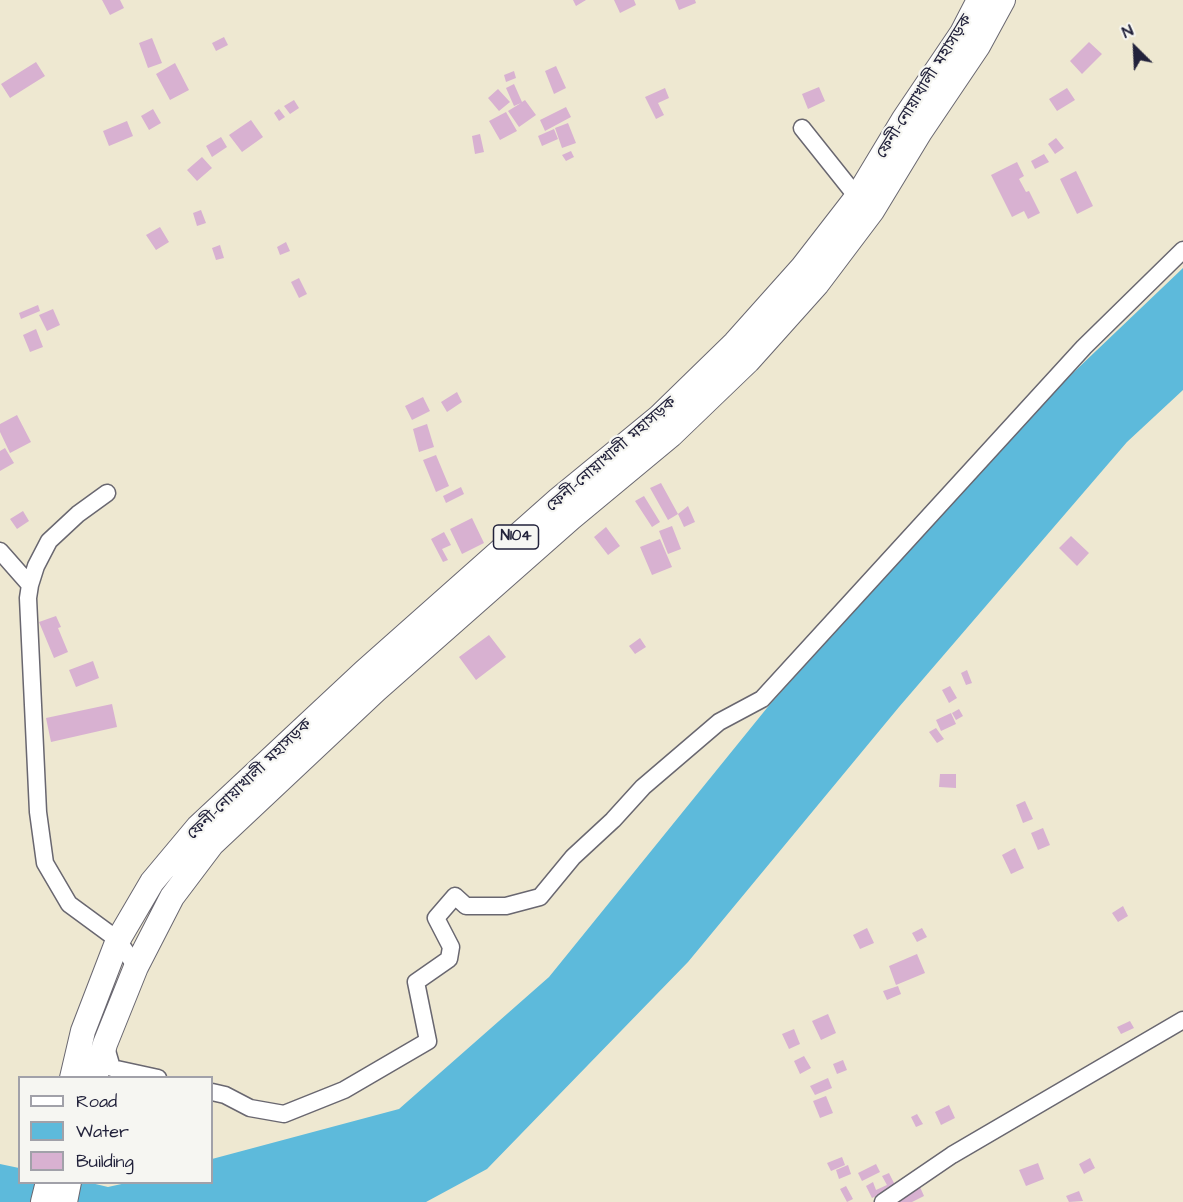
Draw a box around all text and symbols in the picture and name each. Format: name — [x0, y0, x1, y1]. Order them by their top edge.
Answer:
street label: ফেনী-নোয়াখালী মহাসড়ক — [873, 12, 977, 162]
north arrow — [1105, 18, 1165, 78]
text: N — [1119, 19, 1137, 44]
street label: ফেনী-নোয়াখালী মহাসড়ক — [543, 393, 681, 517]
road number: N104 — [494, 525, 538, 549]
street label: ফেনী-নোয়াখালী মহাসড়ক — [184, 715, 316, 845]
legend — [18, 1076, 213, 1184]
text: Road — [76, 1089, 117, 1114]
text: Water — [76, 1119, 129, 1144]
text: Building — [76, 1149, 134, 1174]

